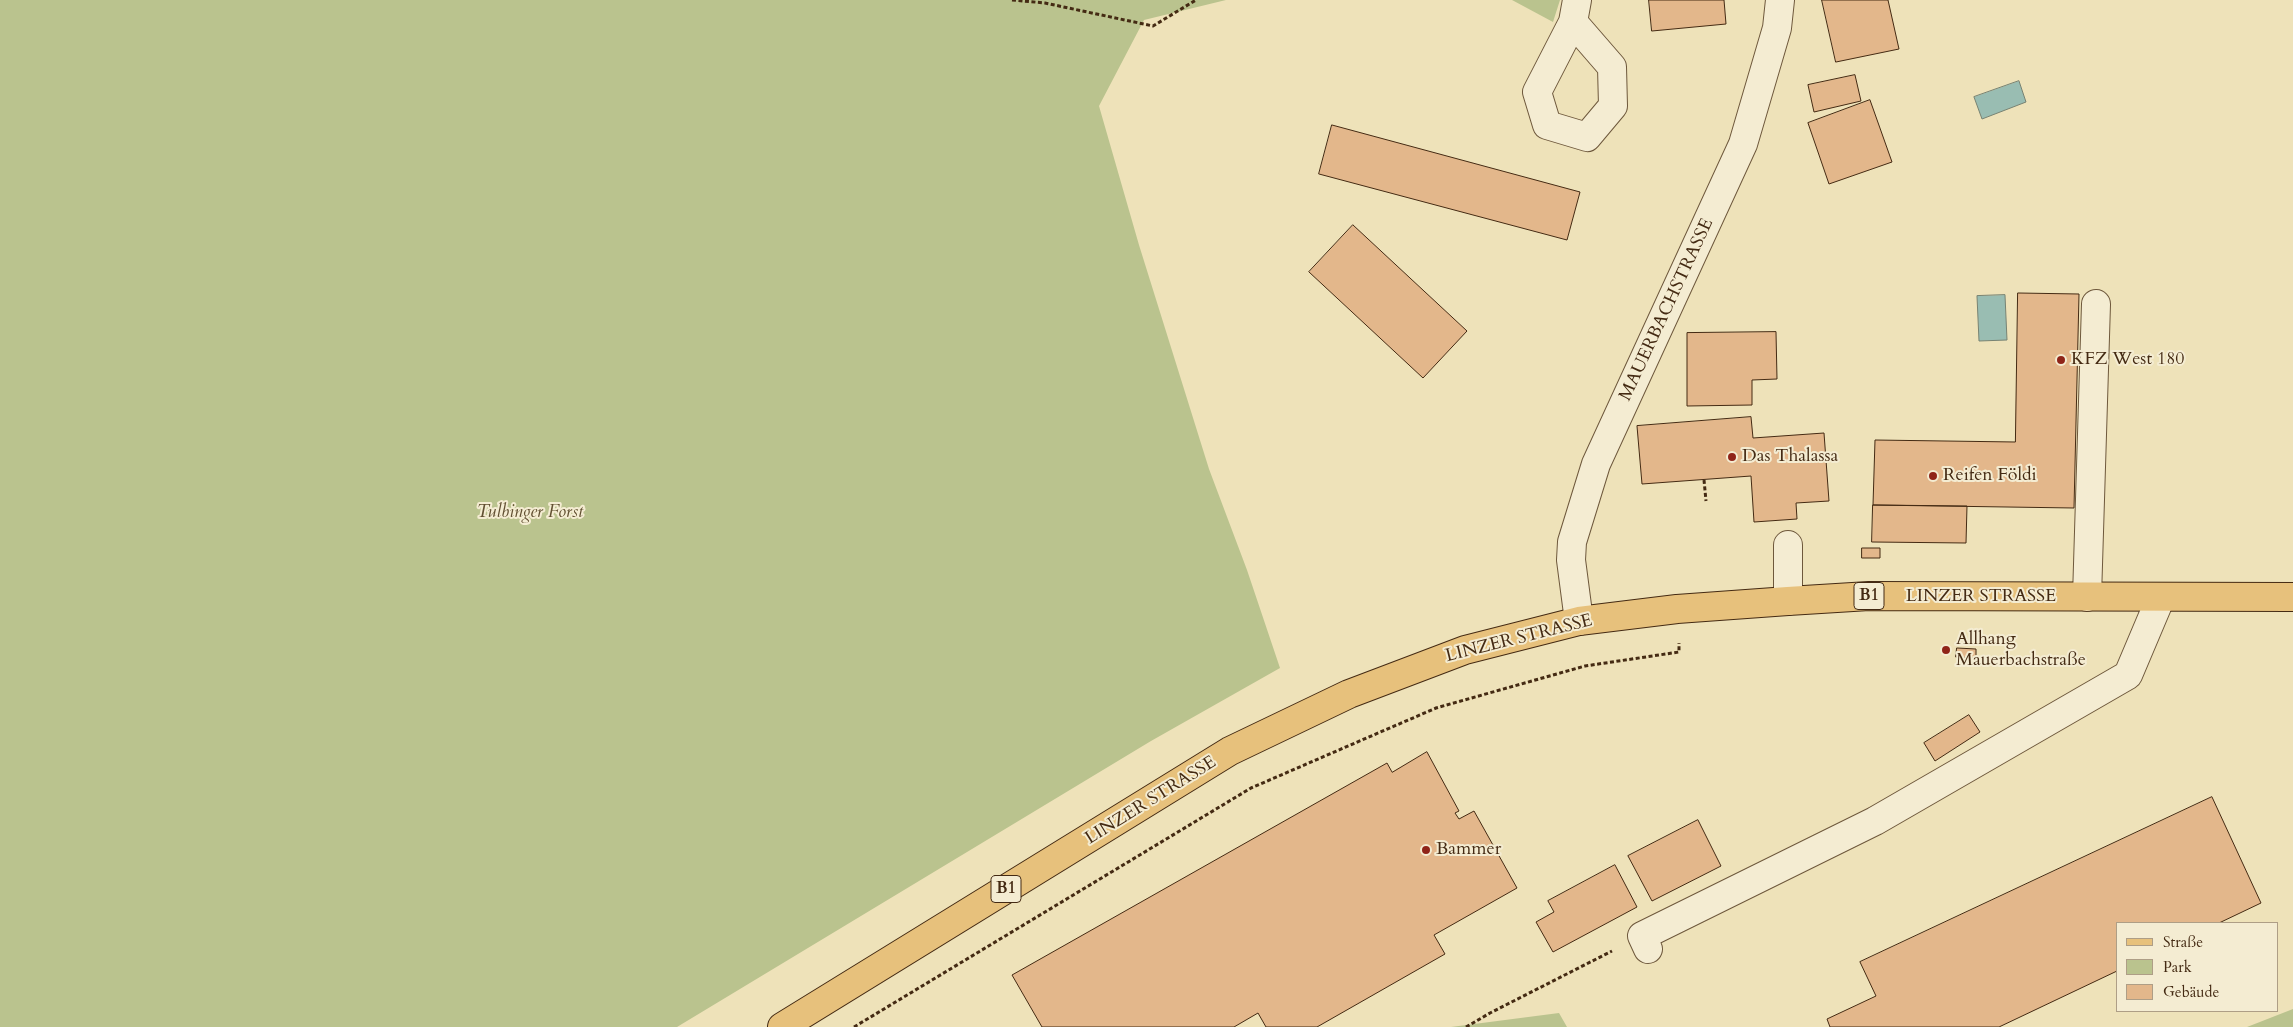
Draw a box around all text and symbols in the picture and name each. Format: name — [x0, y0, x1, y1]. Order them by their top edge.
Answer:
street label: MAUERBACHSTRASSE — [1615, 215, 1719, 405]
place label: KFZ West 180 — [2071, 349, 2185, 371]
marker: KFZ West 180 — [2055, 354, 2067, 366]
place label: Das Thalassa — [1742, 446, 1838, 468]
marker: Das Thalassa — [1726, 451, 1738, 463]
place label: Reifen Földi — [1943, 465, 2037, 487]
marker: Reifen Földi — [1927, 470, 1939, 482]
park label: Tulbinger Forst — [477, 502, 583, 524]
road number: B1 — [1854, 582, 1884, 610]
street label: LINZER STRASSE — [1906, 586, 2056, 608]
street label: LINZER STRASSE — [1443, 610, 1595, 668]
place label: Allhang Mauerbachstraße — [1956, 629, 2086, 672]
marker: Allhang Mauerbachstraße — [1940, 644, 1952, 656]
street label: LINZER STRASSE — [1082, 752, 1220, 850]
place label: Bammer — [1436, 839, 1501, 861]
marker: Bammer — [1420, 844, 1432, 856]
road number: B1 — [991, 876, 1021, 902]
legend — [2116, 922, 2278, 1012]
text: Straße — [2163, 932, 2203, 952]
text: Park — [2163, 957, 2192, 977]
text: Gebäude — [2163, 982, 2219, 1002]

